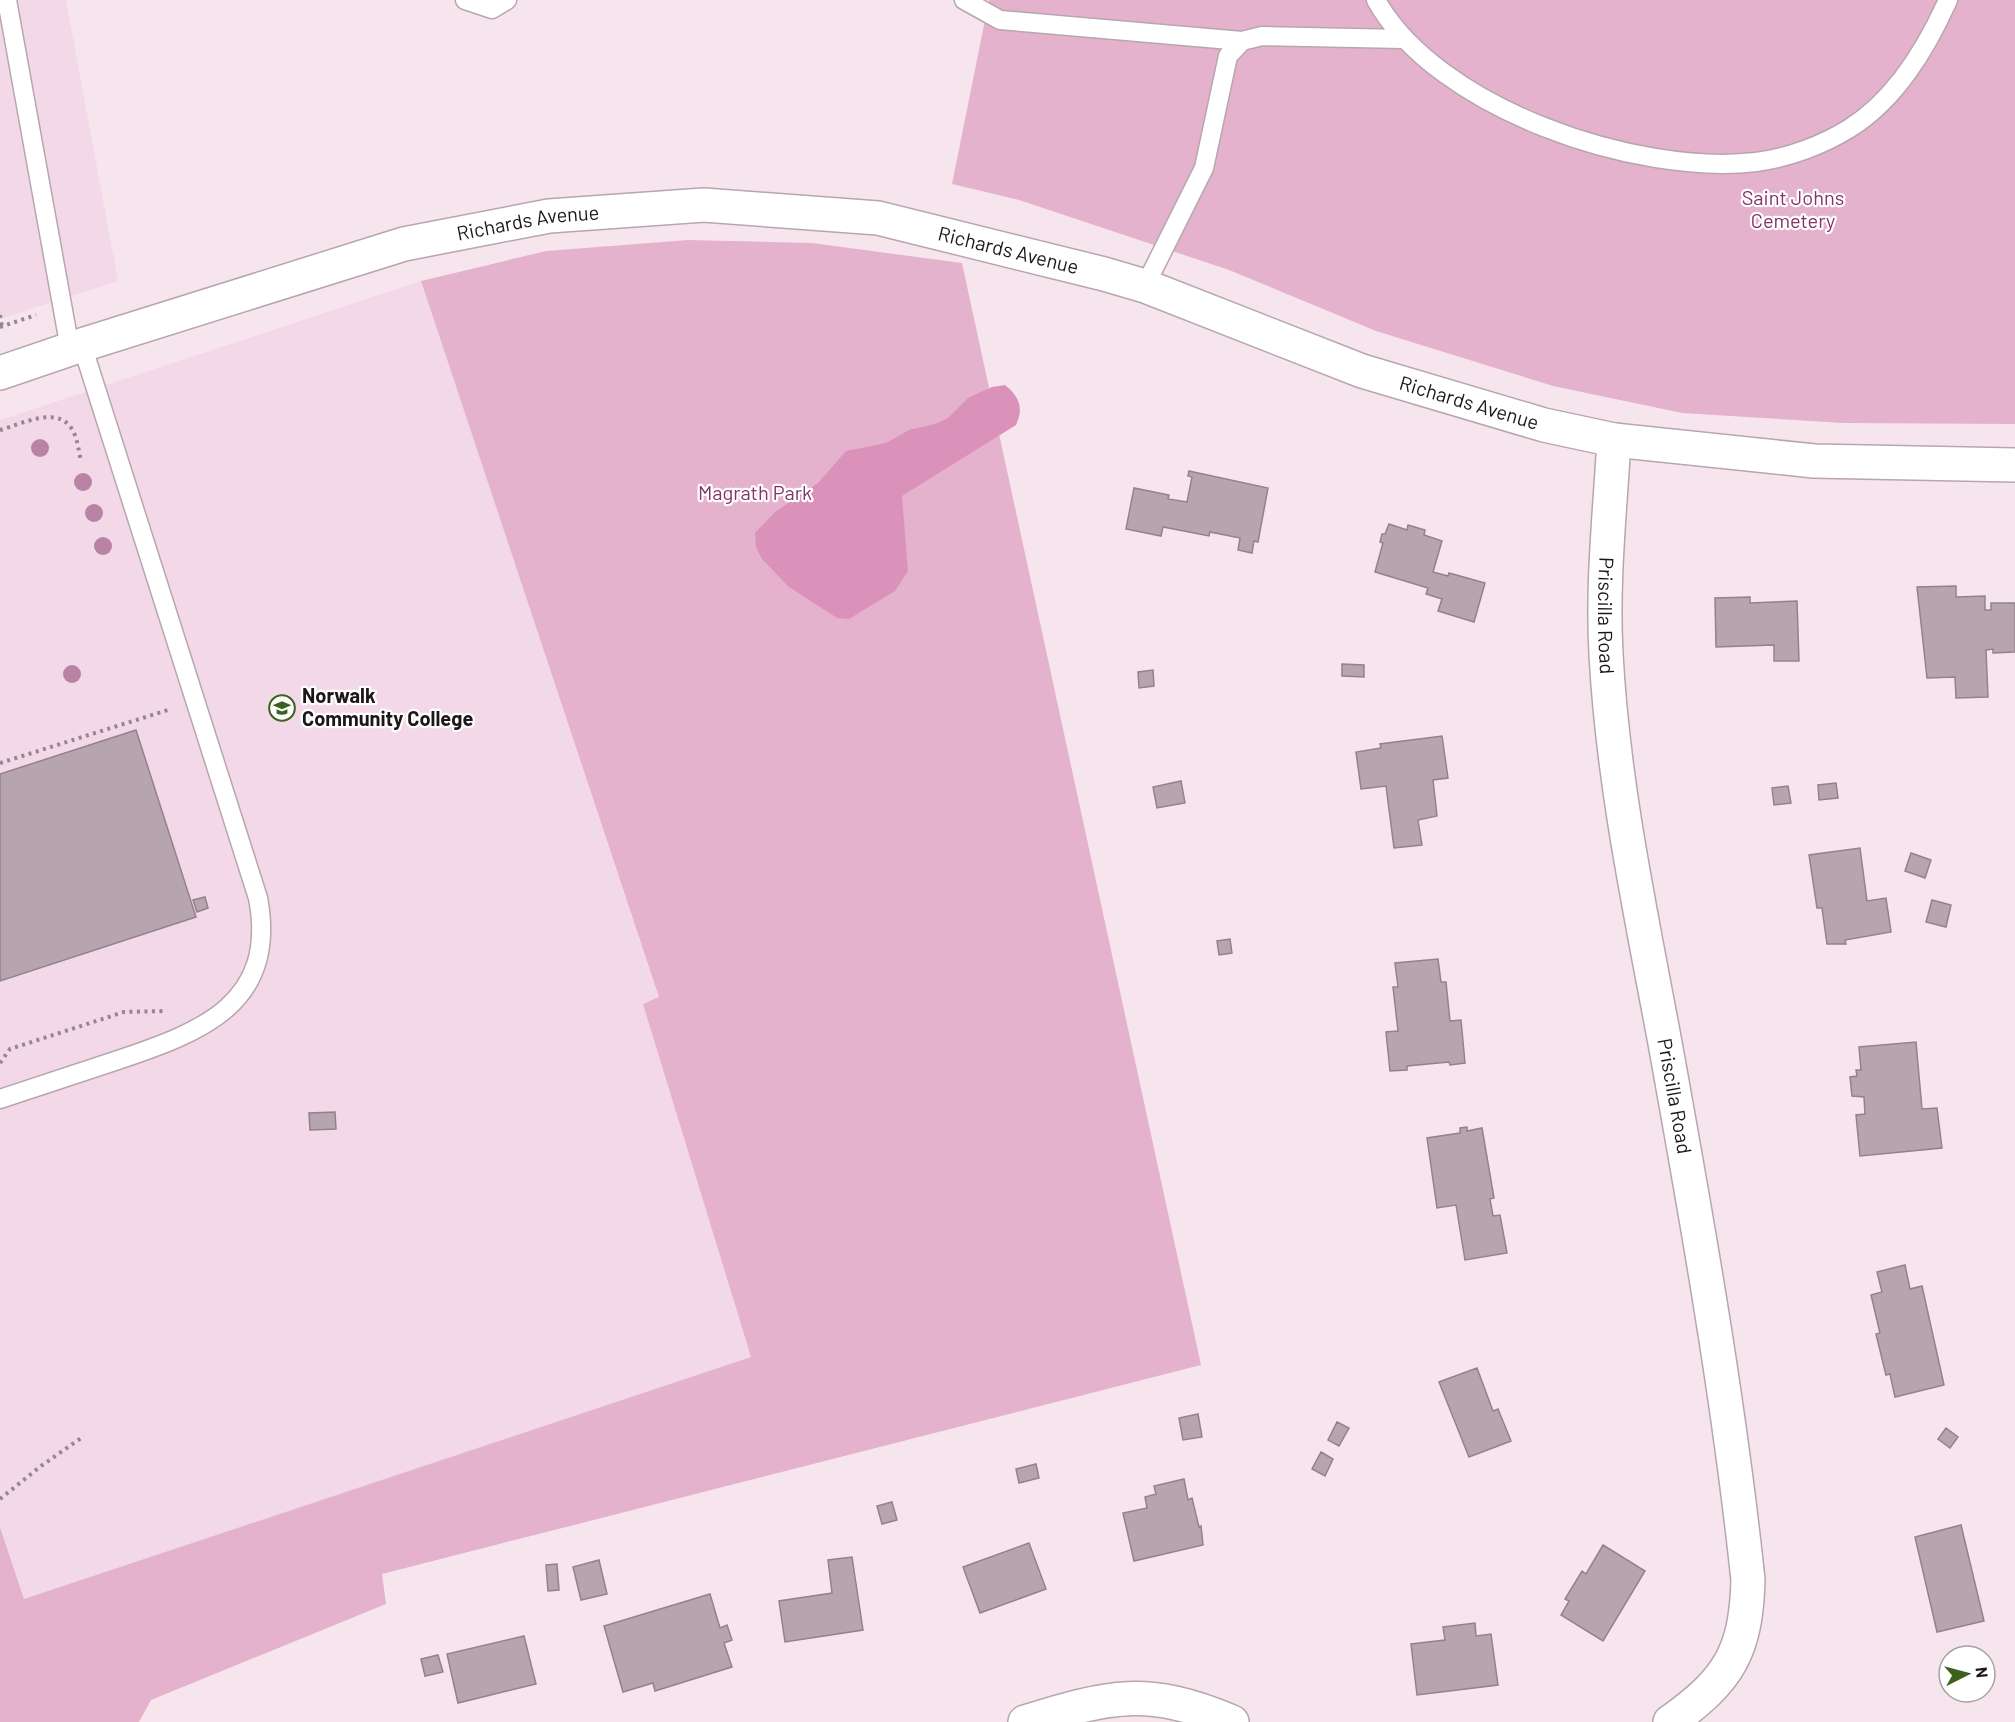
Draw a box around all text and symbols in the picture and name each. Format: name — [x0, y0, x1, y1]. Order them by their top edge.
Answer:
park label: Saint Johns Cemetery — [1742, 185, 1844, 232]
street label: Richards Avenue — [454, 199, 600, 245]
street label: Richards Avenue — [936, 220, 1081, 278]
street label: Richards Avenue — [1397, 370, 1542, 434]
park label: Magrath Park — [698, 480, 812, 504]
street label: Priscilla Road — [1594, 557, 1620, 675]
place label: Norwalk Community College — [302, 683, 473, 730]
school or university icon: Norwalk Community College — [267, 693, 297, 723]
street label: Priscilla Road — [1653, 1036, 1698, 1156]
north arrow — [1937, 1644, 1997, 1704]
text: N — [1972, 1666, 1992, 1679]

